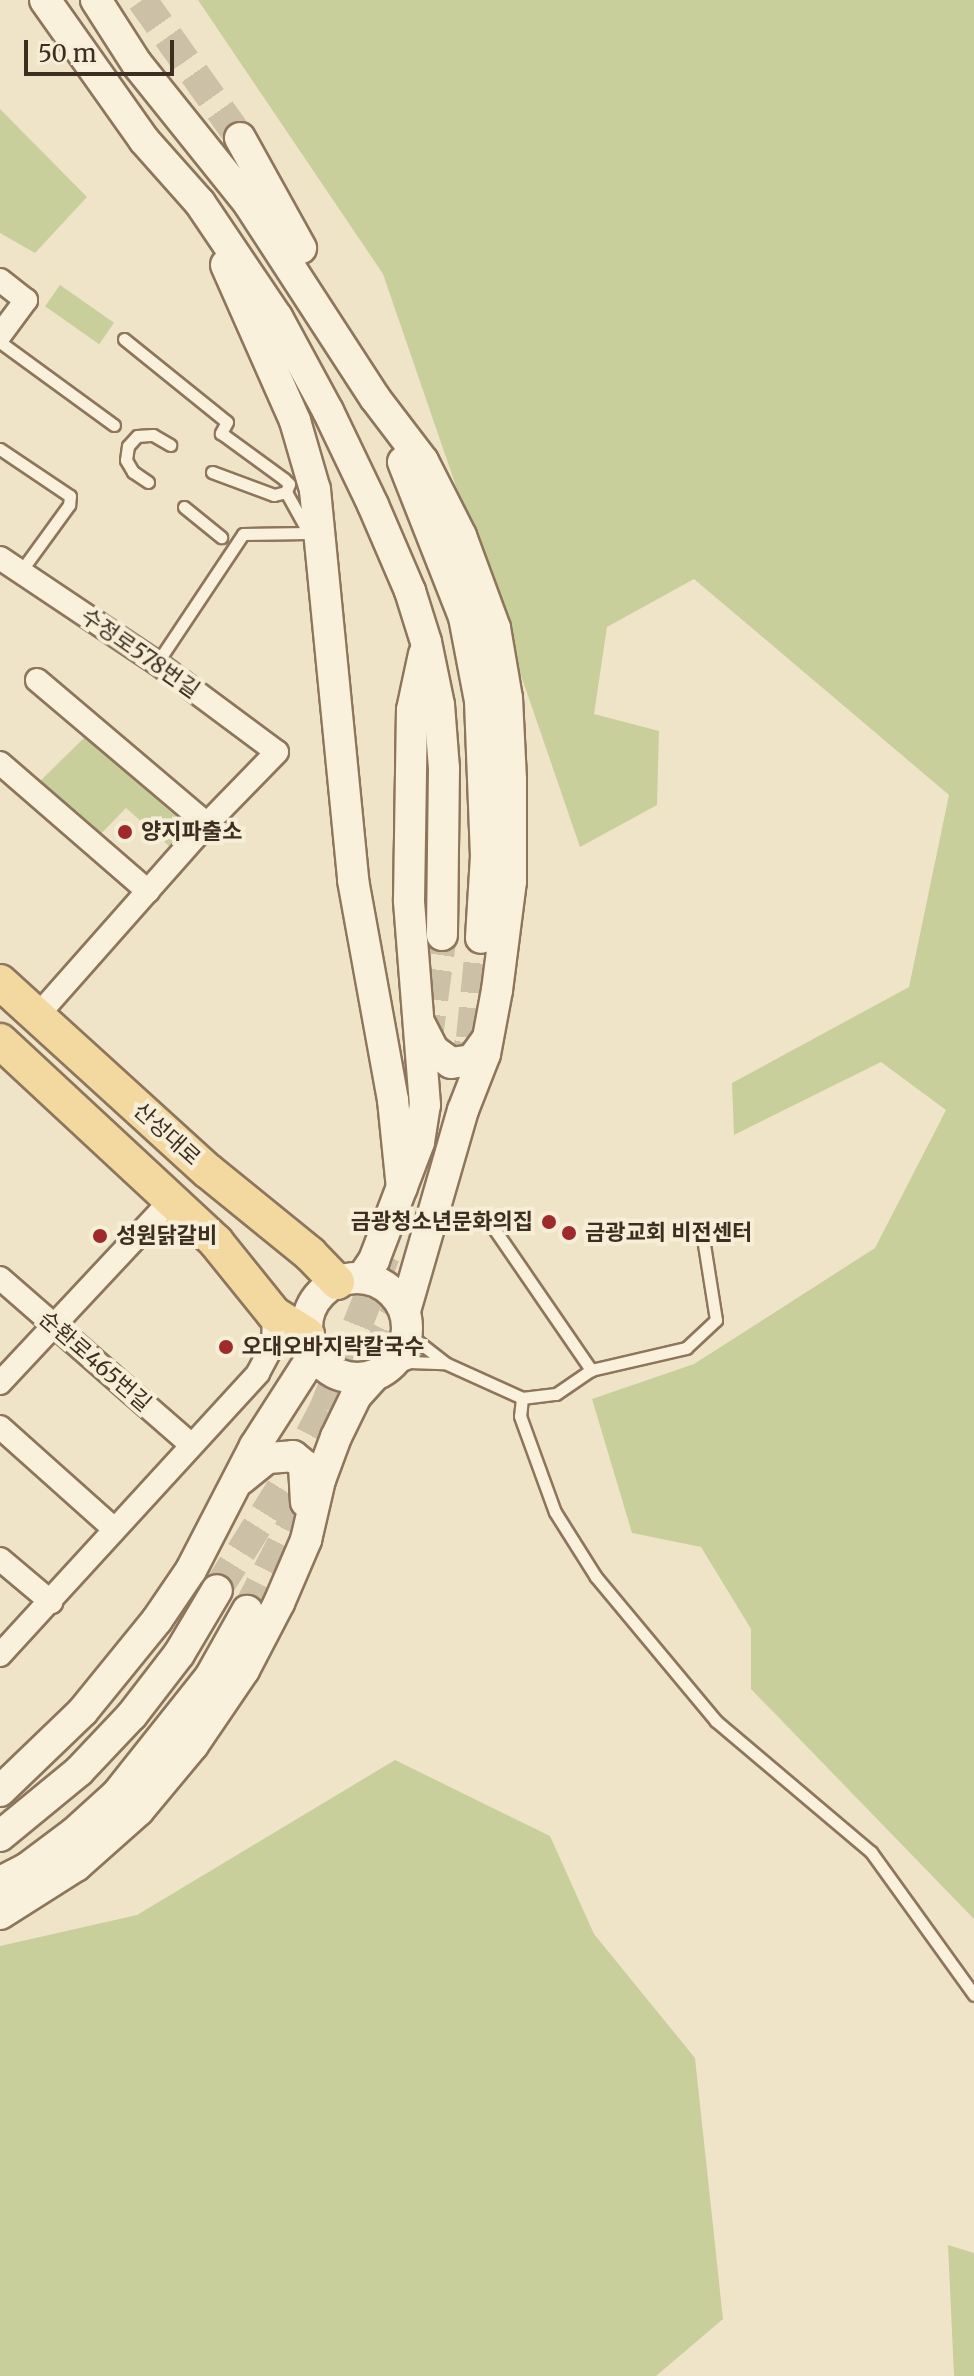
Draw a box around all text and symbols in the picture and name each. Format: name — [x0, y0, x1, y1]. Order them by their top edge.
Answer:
scale bar — [28, 24, 178, 74]
text: 50 m — [38, 38, 97, 69]
street label: 수정로578번길 — [76, 603, 204, 703]
place label: 양지파출소 — [141, 819, 242, 845]
marker: 양지파출소 — [116, 823, 134, 841]
street label: 산성대로 — [128, 1097, 206, 1171]
place label: 금광청소년문화의집 — [351, 1209, 533, 1235]
marker: 금광청소년문화의집 — [540, 1213, 558, 1231]
place label: 금광교회 비전센터 — [585, 1220, 752, 1246]
place label: 성원닭갈비 — [116, 1223, 217, 1249]
marker: 금광교회 비전센터 — [560, 1224, 578, 1242]
marker: 성원닭갈비 — [91, 1227, 109, 1245]
street label: 순환로465번길 — [34, 1305, 156, 1417]
place label: 오대오바지락칼국수 — [242, 1334, 424, 1360]
marker: 오대오바지락칼국수 — [217, 1338, 235, 1356]

